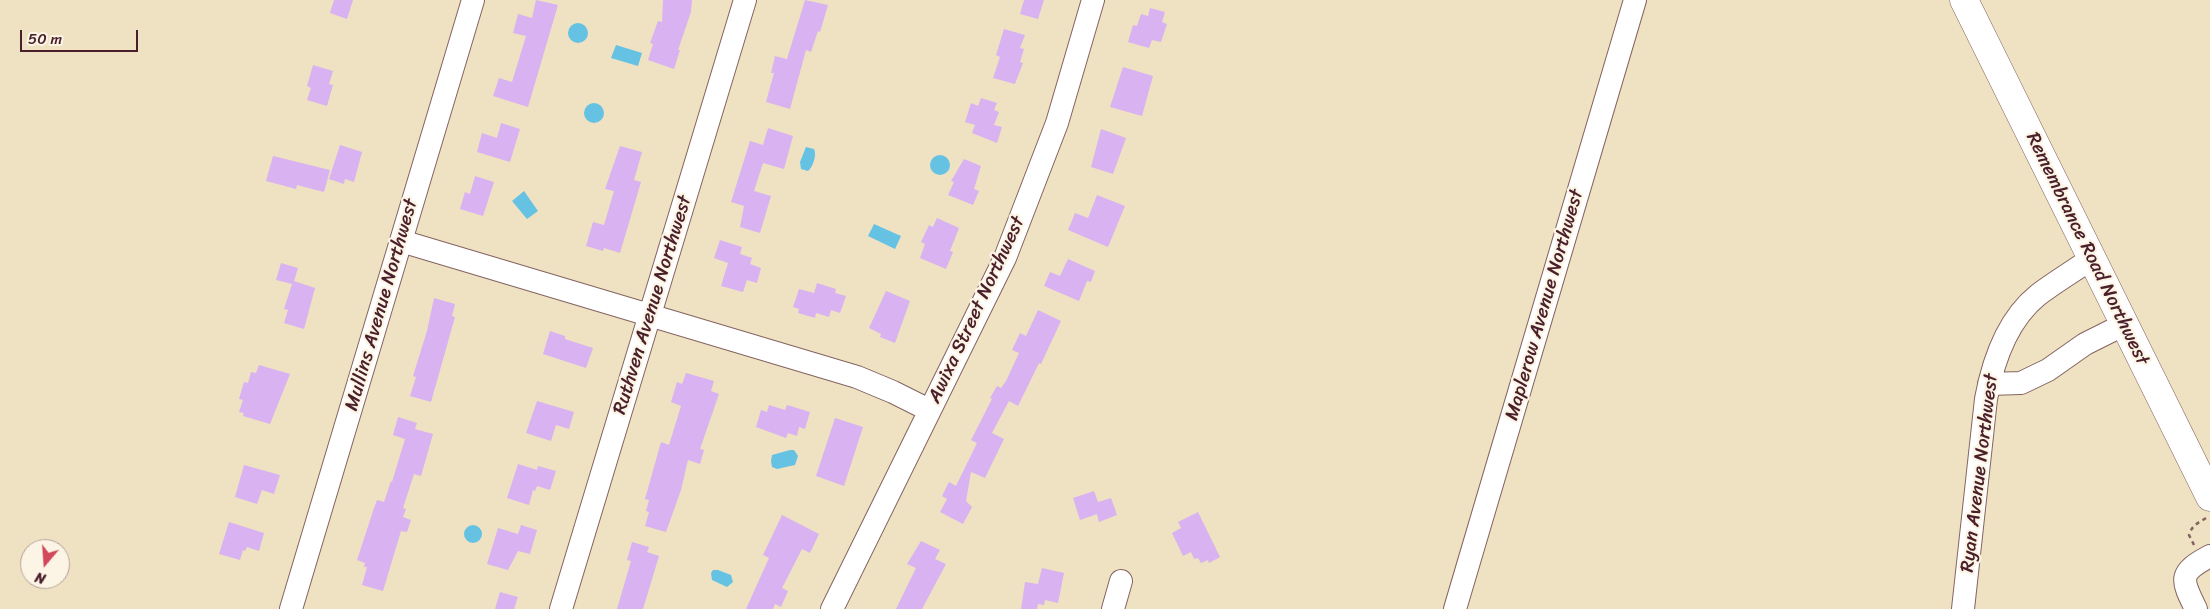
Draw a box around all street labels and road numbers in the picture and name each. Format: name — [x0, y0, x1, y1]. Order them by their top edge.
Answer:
street label: Remembrance Road Northwest — [2021, 129, 2153, 369]
street label: Maplerow Avenue Northwest — [1501, 187, 1589, 423]
street label: Ruthven Avenue Northwest — [609, 193, 697, 417]
street label: Mullins Avenue Northwest — [341, 196, 423, 414]
street label: Awixa Street Northwest — [924, 213, 1030, 407]
street label: Ryan Avenue Northwest — [1957, 372, 2003, 574]

